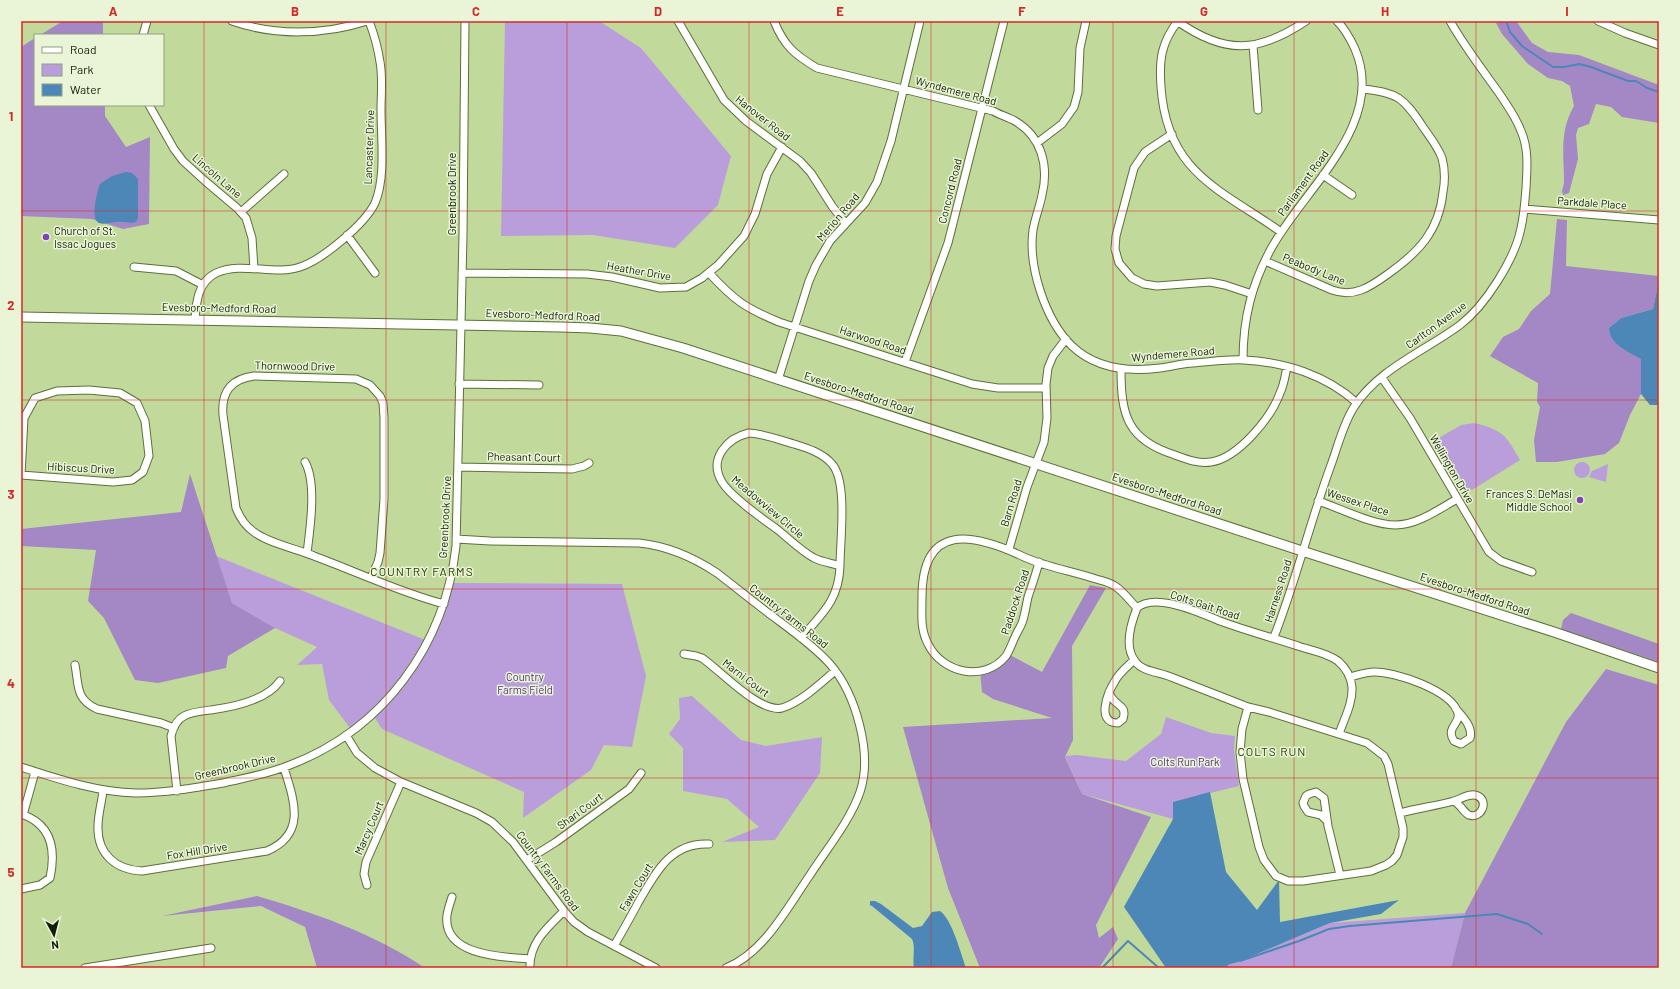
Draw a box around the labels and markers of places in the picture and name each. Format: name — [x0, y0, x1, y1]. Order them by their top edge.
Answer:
place label: Church of St. Issac Jogues — [54, 224, 116, 250]
marker: Church of St. Issac Jogues — [41, 232, 51, 242]
place label: Frances S. DeMasi Middle School — [1486, 487, 1572, 513]
marker: Frances S. DeMasi Middle School — [1575, 495, 1585, 505]

